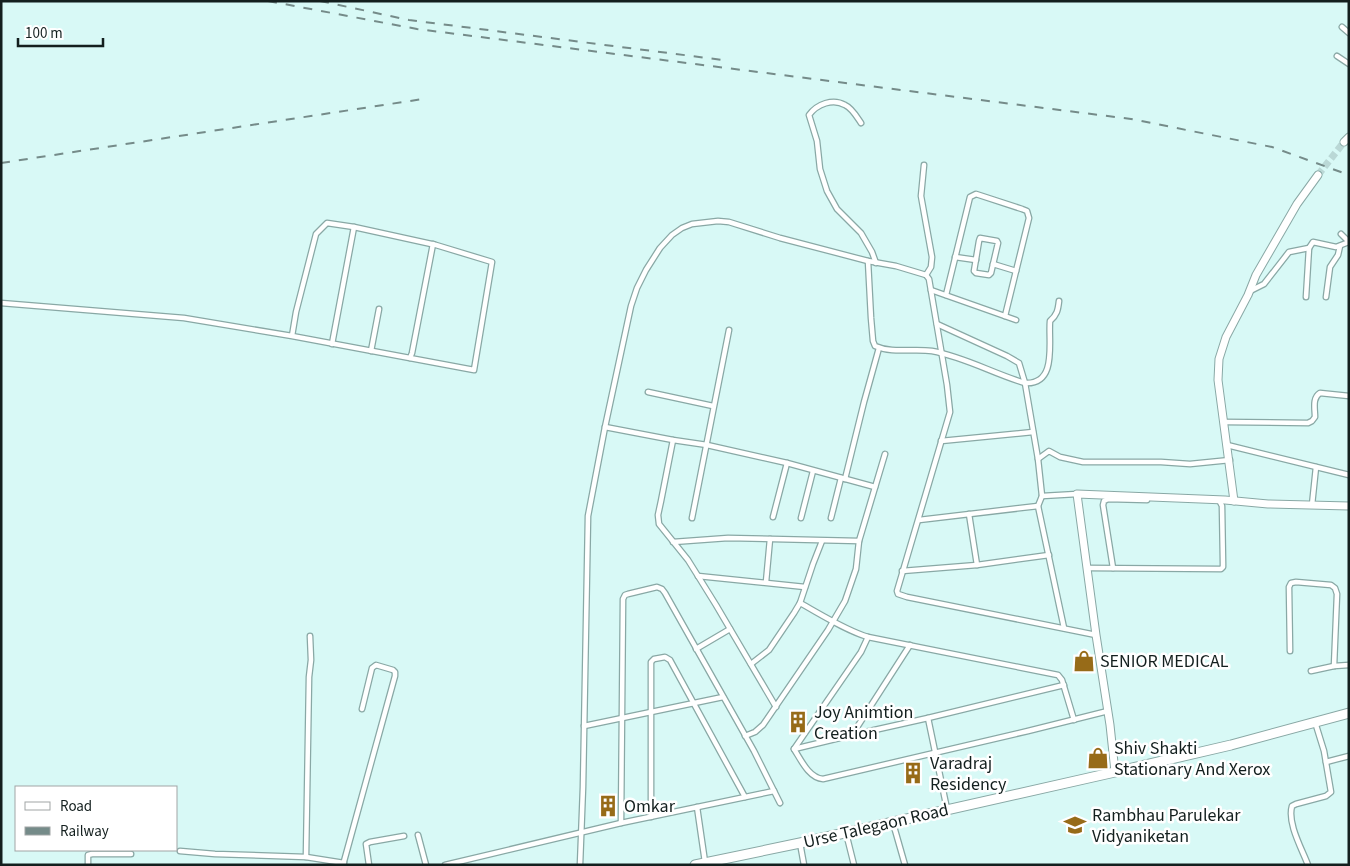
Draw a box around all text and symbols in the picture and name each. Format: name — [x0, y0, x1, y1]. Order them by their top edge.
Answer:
scale bar — [18, 15, 102, 47]
text: 100 m — [25, 23, 63, 44]
shop icon: SENIOR MEDICAL — [1071, 648, 1097, 674]
place label: SENIOR MEDICAL — [1100, 649, 1229, 674]
place label: Joy Animtion Creation — [814, 700, 913, 746]
building icon: Joy Animtion Creation — [785, 709, 811, 735]
place label: Shiv Shakti Stationary And Xerox — [1114, 736, 1270, 782]
shop icon: Shiv Shakti Stationary And Xerox — [1085, 745, 1111, 771]
place label: Varadraj Residency — [930, 751, 1007, 797]
building icon: Varadraj Residency — [900, 760, 926, 786]
legend — [15, 786, 178, 851]
building icon: Omkar — [595, 793, 621, 819]
place label: Omkar — [624, 794, 676, 819]
text: Road — [60, 796, 92, 817]
street label: Urse Talegaon Road — [801, 797, 951, 855]
place label: Rambhau Parulekar Vidyaniketan — [1092, 803, 1241, 849]
school or university icon: Rambhau Parulekar Vidyaniketan — [1062, 812, 1088, 838]
text: Railway — [60, 821, 109, 842]

